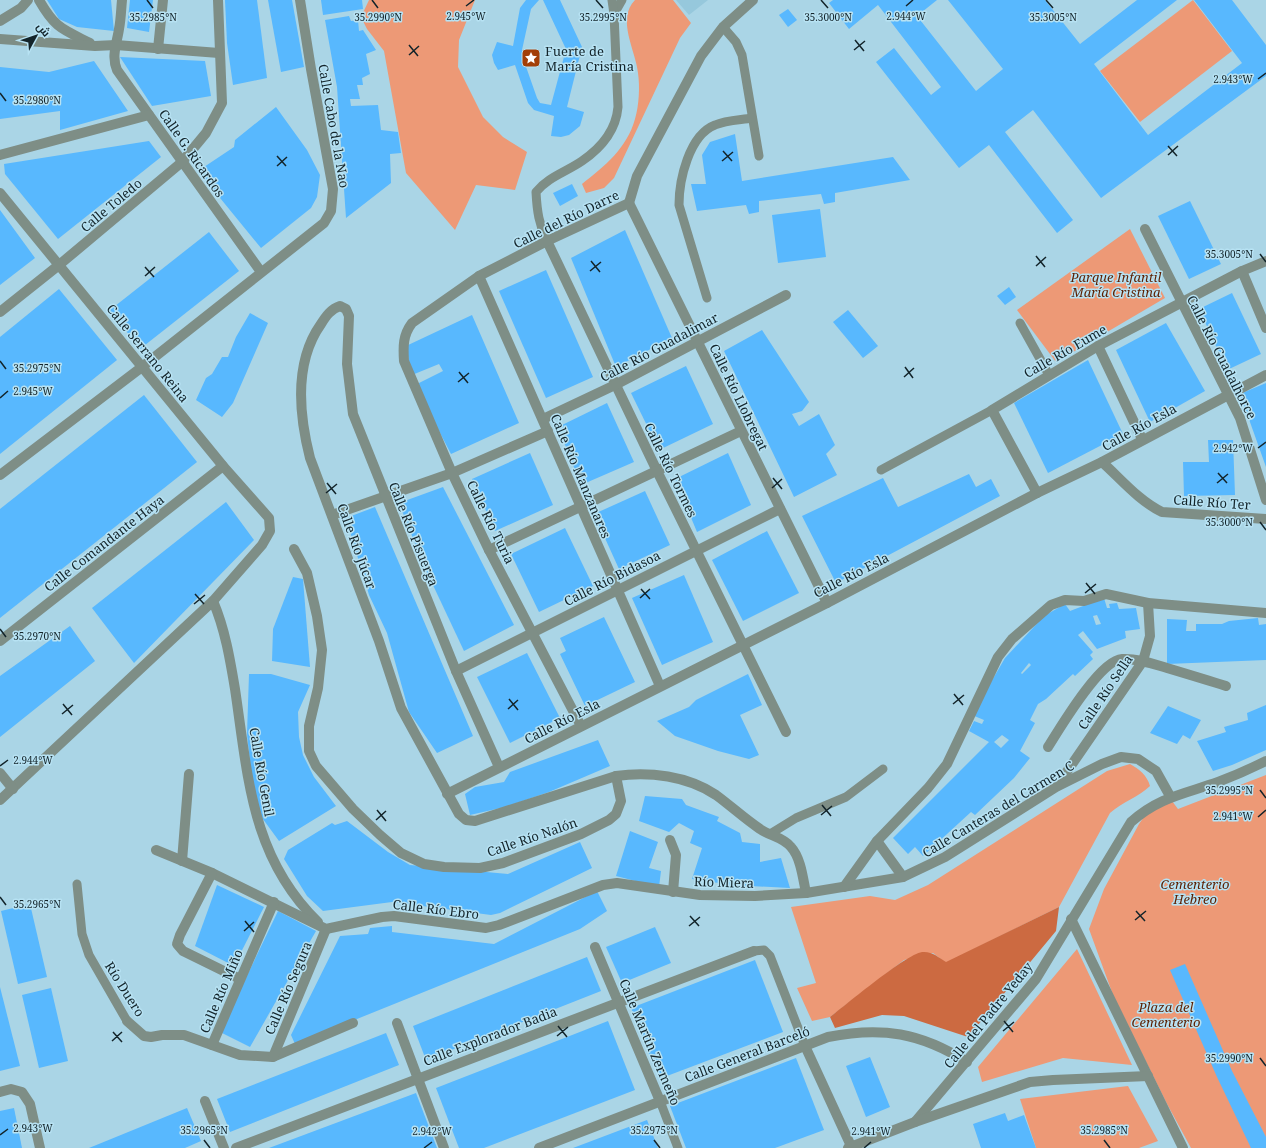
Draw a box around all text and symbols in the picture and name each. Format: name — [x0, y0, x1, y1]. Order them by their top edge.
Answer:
text: 2.945°W — [446, 9, 486, 23]
text: 2.944°W — [886, 9, 926, 23]
text: 35.2985°N — [129, 10, 177, 24]
text: 35.2990°N — [354, 10, 402, 24]
text: 35.2995°N — [579, 10, 627, 24]
text: 35.3000°N — [804, 10, 852, 24]
text: 35.3005°N — [1029, 10, 1077, 24]
north arrow — [16, 16, 56, 56]
text: ش — [34, 19, 54, 39]
place label: Fuerte de María Cristina — [545, 42, 634, 75]
place icon: Fuerte de María Cristina — [520, 47, 542, 69]
street label: Calle Cabo de la Nao — [314, 63, 354, 189]
text: 2.943°W — [1213, 72, 1253, 86]
text: 35.2980°N — [13, 93, 61, 107]
street label: Calle G. Ricardos — [155, 105, 229, 201]
street label: Calle Toledo — [76, 174, 146, 236]
street label: Calle del Río Darre — [510, 186, 622, 252]
text: 35.3005°N — [1205, 247, 1253, 261]
park label: Parque Infantil María Cristina — [1070, 268, 1162, 301]
street label: Calle Río Guadalhorce — [1183, 292, 1261, 422]
street label: Calle Serrano Reina — [103, 300, 193, 406]
street label: Calle Río Guadalimar — [597, 308, 721, 386]
street label: Calle Río Eume — [1020, 320, 1110, 382]
street label: Calle Río Llobregat — [705, 341, 773, 454]
text: 35.2975°N — [13, 361, 61, 375]
text: 2.945°W — [13, 384, 53, 398]
street label: Calle Río Esla — [1099, 399, 1179, 455]
street label: Calle Río Manzanares — [547, 411, 615, 541]
street label: Calle Río Tormes — [640, 420, 702, 520]
text: 2.942°W — [1213, 441, 1253, 455]
street label: Calle Río Turia — [463, 477, 519, 567]
street label: Calle Río Pisuerga — [385, 479, 443, 589]
street label: Calle Comandante Haya — [40, 490, 168, 596]
street label: Calle Río Ter — [1173, 490, 1251, 514]
street label: Calle Río Júcar — [333, 501, 381, 591]
text: 35.3000°N — [1205, 515, 1253, 529]
street label: Calle Río Bidasoa — [561, 546, 663, 610]
street label: Calle Río Esla — [810, 548, 892, 602]
text: 35.2970°N — [13, 629, 61, 643]
street label: Calle Río Sella — [1073, 651, 1137, 733]
street label: Calle Río Esla — [521, 694, 603, 748]
street label: Calle Río Genil — [245, 726, 279, 818]
text: 2.944°W — [13, 753, 53, 767]
street label: Calle Canteras del Carmen C — [919, 756, 1077, 862]
text: 35.2995°N — [1205, 783, 1253, 797]
text: 2.941°W — [1213, 809, 1253, 823]
street label: Calle Río Nalón — [484, 813, 580, 861]
street label: Río Miera — [694, 872, 754, 892]
park label: Cementerio Hebreo — [1160, 875, 1230, 908]
street label: Calle Río Ebro — [392, 895, 480, 923]
text: 35.2965°N — [13, 897, 61, 911]
street label: Calle Río Segura — [260, 939, 316, 1037]
street label: Calle Río Miño — [195, 946, 247, 1036]
street label: Calle del Padre Yeday — [939, 957, 1037, 1072]
street label: Río Duero — [101, 958, 149, 1020]
street label: Calle Martín Zermeño — [615, 976, 685, 1108]
park label: Plaza del Cementerio — [1131, 998, 1201, 1031]
street label: Calle Explorador Badia — [420, 1002, 560, 1070]
street label: Calle General Barceló — [682, 1022, 812, 1086]
text: 35.2990°N — [1205, 1051, 1253, 1065]
text: 2.943°W — [13, 1121, 53, 1135]
text: 35.2965°N — [180, 1123, 228, 1137]
text: 35.2975°N — [630, 1123, 678, 1137]
text: 35.2985°N — [1080, 1123, 1128, 1137]
text: 2.942°W — [412, 1124, 452, 1138]
text: 2.941°W — [851, 1124, 891, 1138]

